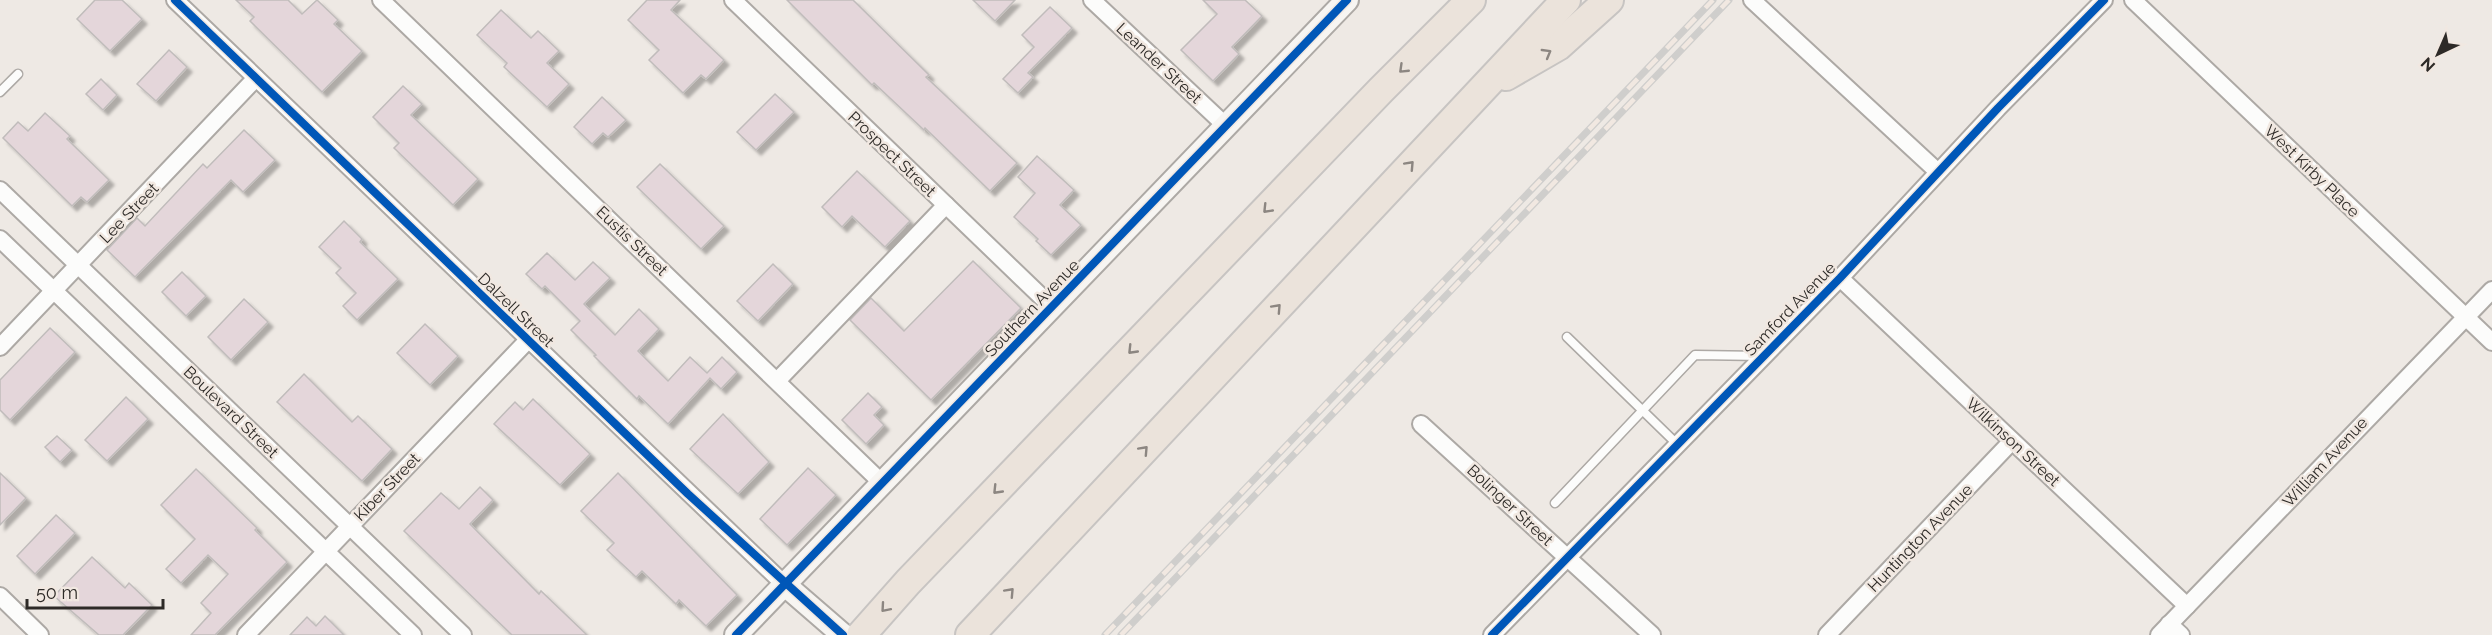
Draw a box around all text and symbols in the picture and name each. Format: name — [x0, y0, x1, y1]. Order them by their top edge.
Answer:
street label: Leander Street — [1112, 19, 1206, 108]
north arrow — [2408, 24, 2468, 84]
one-way arrow — [1541, 48, 1551, 60]
text: N — [2417, 53, 2439, 76]
one-way arrow — [1399, 62, 1409, 73]
street label: Prospect Street — [844, 107, 940, 201]
street label: West Kirby Place — [2261, 121, 2363, 221]
one-way arrow — [1403, 162, 1414, 173]
street label: Lee Street — [96, 178, 163, 247]
street label: Eustis Street — [592, 202, 672, 280]
one-way arrow — [1263, 202, 1274, 213]
street label: Southern Avenue — [981, 256, 1083, 360]
street label: Samford Avenue — [1741, 258, 1839, 360]
street label: Dalzell Street — [474, 269, 558, 351]
one-way arrow — [1270, 304, 1281, 314]
one-way arrow — [1128, 342, 1139, 353]
street label: Boulevard Street — [180, 362, 283, 462]
street label: Wilkinson Street — [1962, 394, 2064, 491]
street label: William Avenue — [2279, 413, 2371, 511]
one-way arrow — [1137, 446, 1148, 457]
street label: Kiber Street — [350, 449, 424, 525]
street label: Bolinger Street — [1463, 460, 1557, 550]
street label: Huntington Avenue — [1864, 480, 1976, 596]
one-way arrow — [993, 483, 1004, 494]
scale bar — [27, 572, 164, 610]
text: 50 m — [36, 582, 78, 603]
one-way arrow — [1003, 589, 1014, 600]
one-way arrow — [881, 602, 892, 612]

